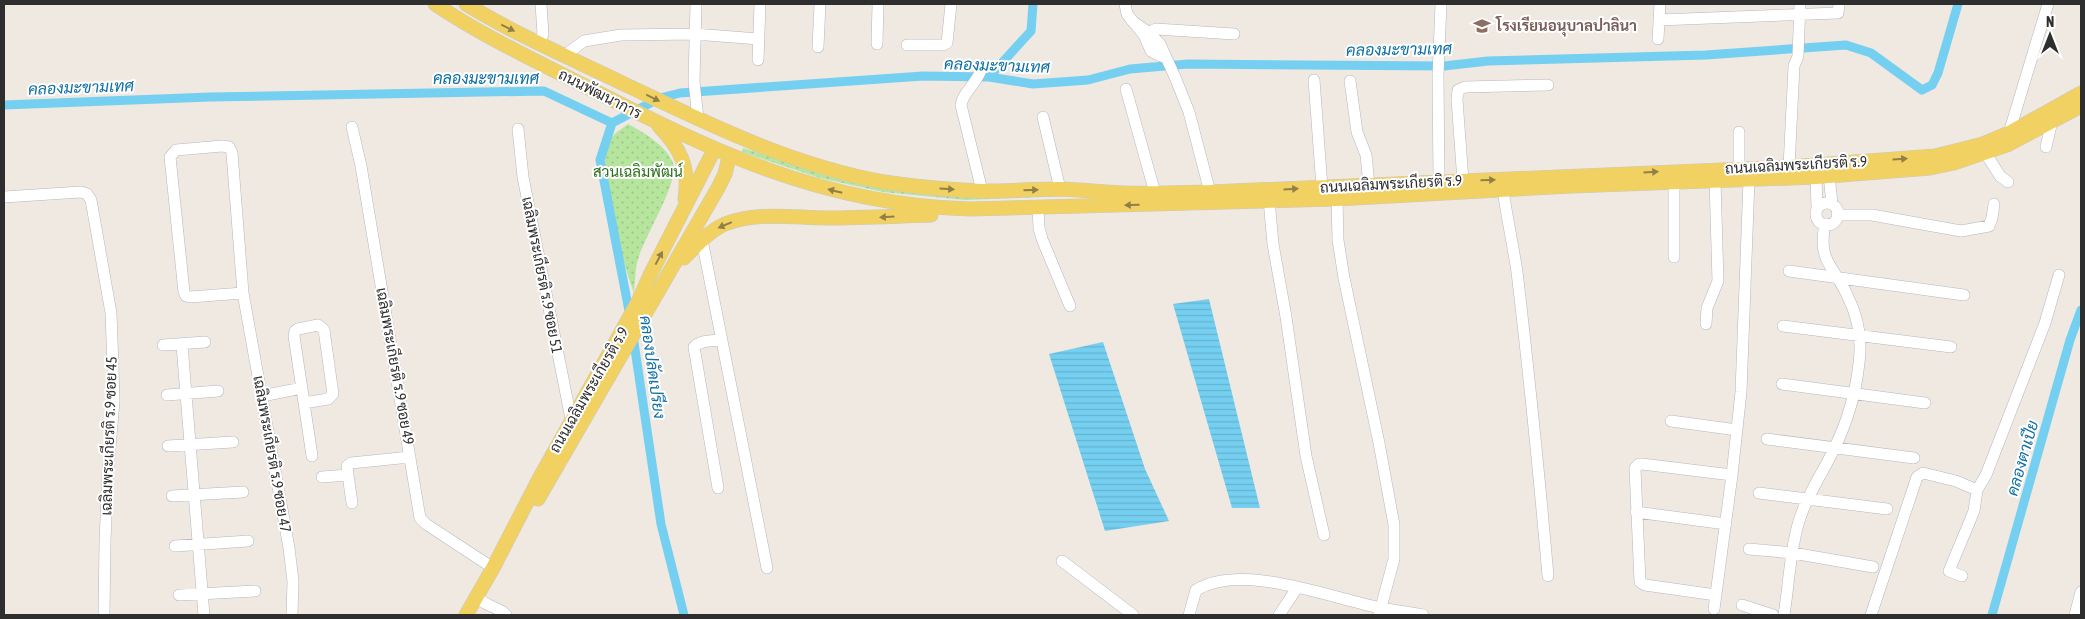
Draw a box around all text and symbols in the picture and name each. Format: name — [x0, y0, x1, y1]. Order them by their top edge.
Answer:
north arrow — [2025, 10, 2075, 60]
text: N — [2046, 14, 2054, 30]
place label: โรงเรียนอนุบาลปาลินา — [1495, 15, 1637, 37]
school or university icon: โรงเรียนอนุบาลปาลินา — [1472, 16, 1492, 36]
one-way arrow — [501, 24, 516, 32]
water label: คลองมะขามเทศ — [1346, 39, 1453, 59]
water label: คลองมะขามเทศ — [944, 54, 1051, 76]
street label: ถนนพัฒนาการ — [556, 65, 645, 122]
water label: คลองมะขามเทศ — [433, 69, 539, 87]
water label: คลองมะขามเทศ — [28, 76, 135, 98]
one-way arrow — [646, 94, 660, 102]
street label: ถนนเฉลิมพระเกียรติ ร.9 — [1724, 151, 1867, 177]
one-way arrow — [1892, 155, 1908, 163]
park label: สวนเฉลิมพัฒน์ — [593, 162, 683, 180]
one-way arrow — [1643, 168, 1659, 176]
street label: ถนนเฉลิมพระเกียรติ ร.9 — [1319, 170, 1462, 196]
one-way arrow — [1480, 175, 1496, 183]
one-way arrow — [1283, 184, 1299, 192]
one-way arrow — [939, 186, 955, 194]
one-way arrow — [1023, 186, 1039, 194]
one-way arrow — [828, 187, 843, 195]
street label: เฉลิมพระเกียรติ ร.9 ซอย 51 — [519, 195, 567, 355]
one-way arrow — [1123, 201, 1139, 209]
one-way arrow — [878, 213, 894, 221]
one-way arrow — [718, 222, 732, 230]
one-way arrow — [655, 250, 663, 265]
street label: เฉลิมพระเกียรติ ร.9 ซอย 49 — [373, 286, 419, 446]
water label: คลองปลัดเปรียง — [637, 314, 671, 420]
street label: ถนนเฉลิมพระเกียรติ ร.9 — [545, 323, 631, 456]
street label: เฉลิมพระเกียรติ ร.9 ซอย 45 — [96, 356, 120, 516]
street label: เฉลิมพระเกียรติ ร.9 ซอย 47 — [250, 374, 296, 534]
water label: คลองตาเปีย — [2003, 418, 2041, 498]

